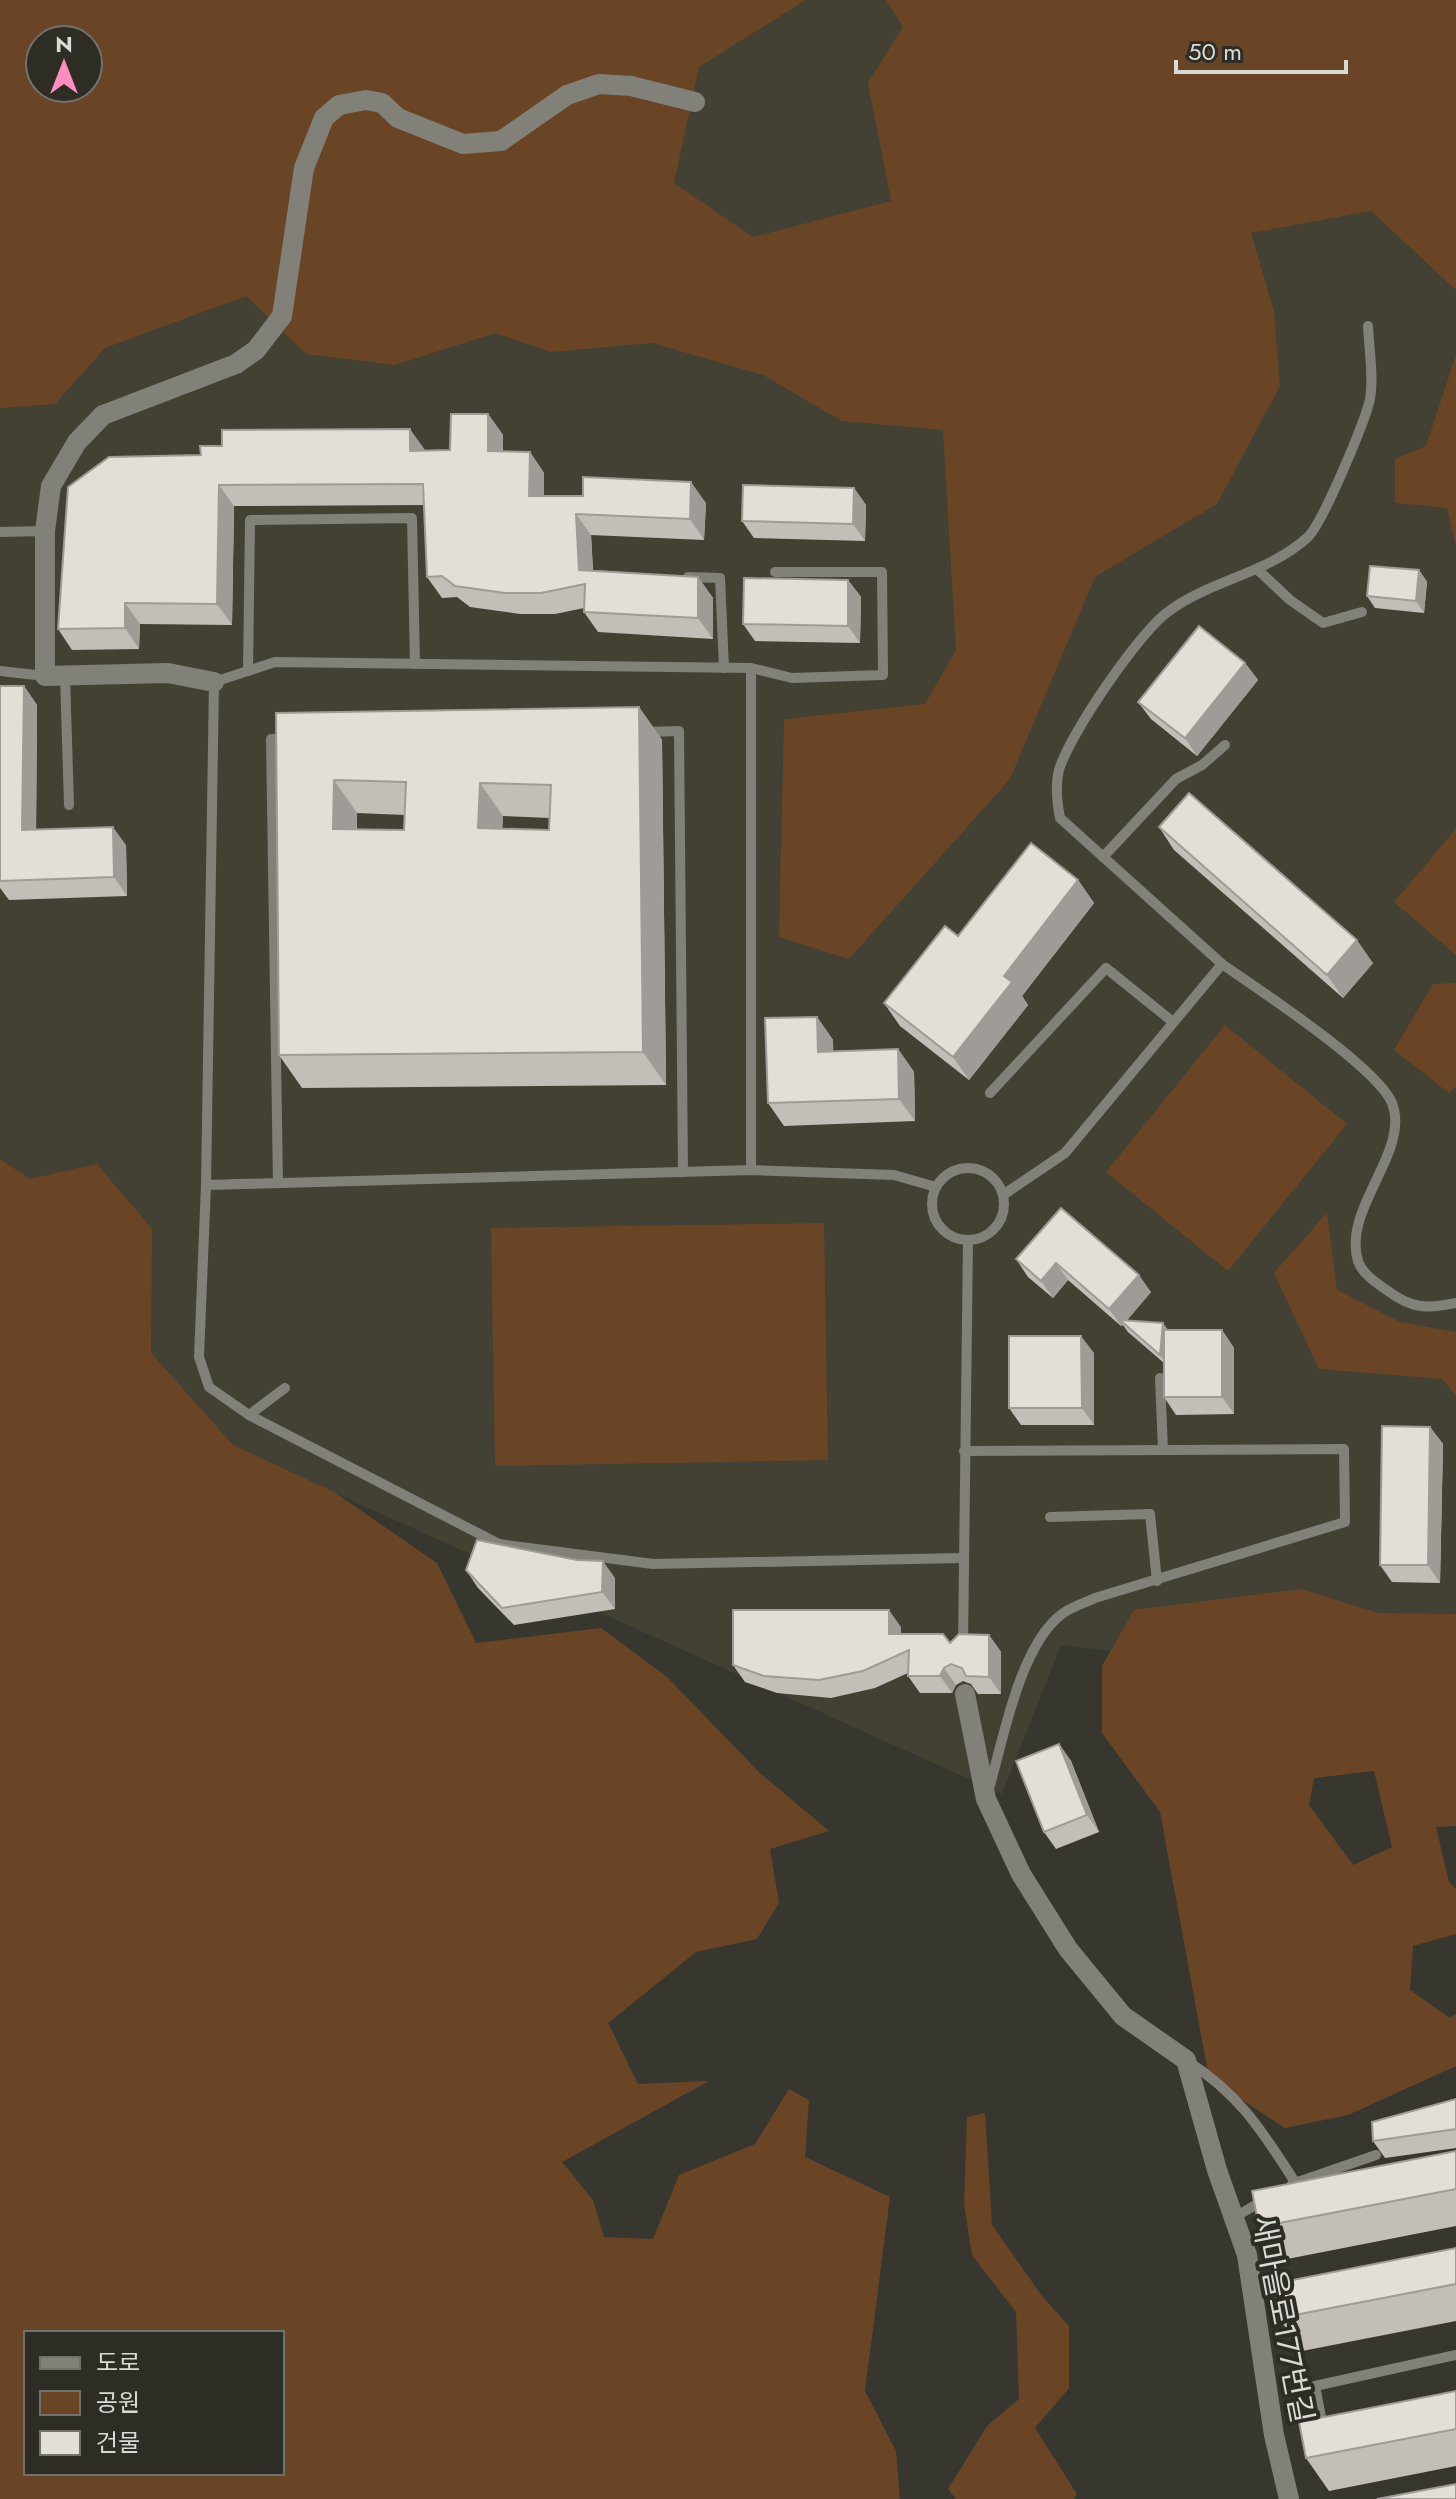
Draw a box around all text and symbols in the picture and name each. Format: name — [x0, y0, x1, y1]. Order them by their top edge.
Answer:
north arrow — [24, 24, 104, 104]
scale bar — [1176, 24, 1346, 74]
text: N — [55, 28, 73, 60]
text: 50 m — [1188, 34, 1242, 69]
street label: 새마을로177번길 — [1242, 2212, 1324, 2426]
legend — [24, 2331, 284, 2475]
text: 도로 — [96, 2345, 140, 2380]
text: 공원 — [96, 2385, 140, 2420]
text: 건물 — [96, 2425, 140, 2460]

